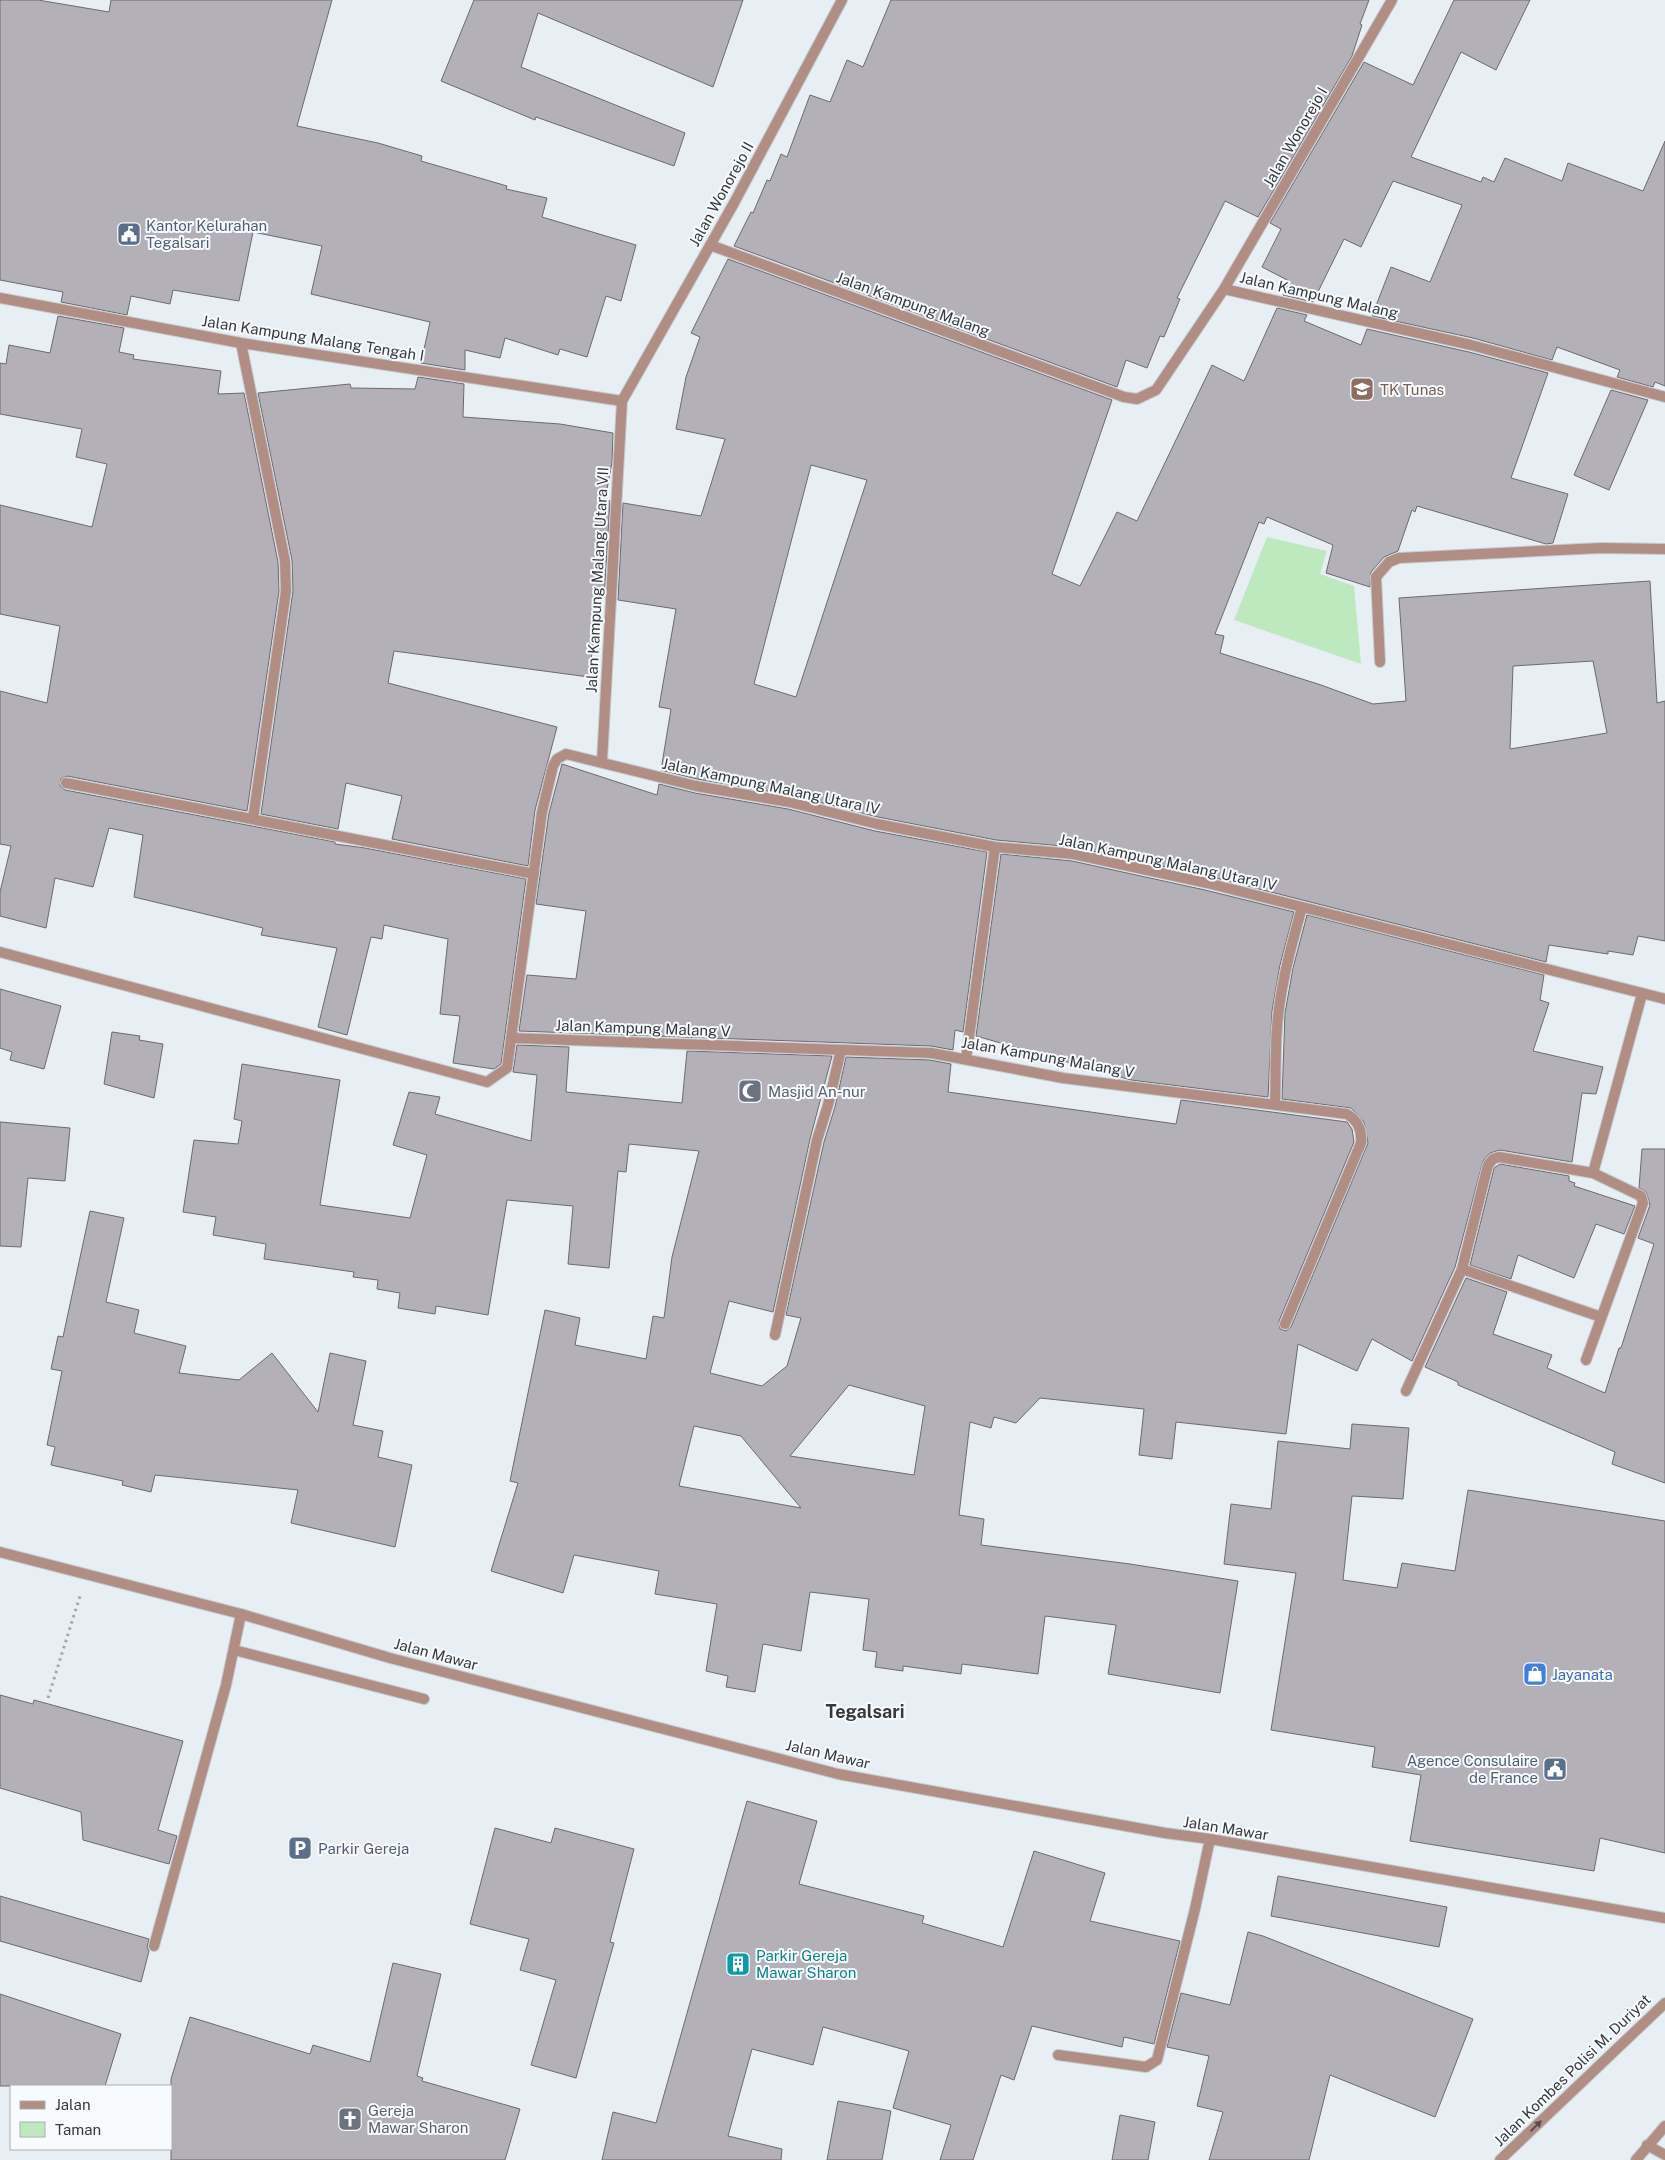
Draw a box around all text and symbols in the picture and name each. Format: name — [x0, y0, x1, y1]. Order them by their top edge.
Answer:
street label: Jalan Wonorejo I — [1260, 84, 1330, 190]
street label: Jalan Wonorejo II — [685, 139, 757, 249]
place label: Kantor Kelurahan Tegalsari — [146, 217, 267, 251]
public building icon: Kantor Kelurahan Tegalsari — [116, 221, 142, 247]
street label: Jalan Kampung Malang — [834, 268, 992, 340]
street label: Jalan Kampung Malang — [1238, 268, 1400, 322]
street label: Jalan Kampung Malang Tengah I — [201, 312, 425, 364]
school or university icon: TK Tunas — [1349, 376, 1375, 402]
place label: TK Tunas — [1380, 381, 1444, 398]
street label: Jalan Kampung Malang Utara VII — [583, 467, 611, 693]
street label: Jalan Kampung Malang Utara IV — [660, 755, 882, 817]
street label: Jalan Kampung Malang Utara IV — [1057, 831, 1279, 893]
street label: Jalan Kampung Malang V — [555, 1016, 731, 1040]
street label: Jalan Kampung Malang V — [960, 1033, 1136, 1081]
mosque icon: Masjid An-nur — [737, 1078, 763, 1104]
place label: Masjid An-nur — [768, 1083, 866, 1100]
street label: Jalan Mawar — [392, 1635, 480, 1673]
shop icon: Jayanata — [1522, 1661, 1548, 1687]
place label: Jayanata — [1552, 1666, 1613, 1683]
district label: Tegalsari — [826, 1701, 904, 1722]
street label: Jalan Mawar — [784, 1736, 872, 1772]
place label: Agence Consulaire de France — [1407, 1752, 1538, 1786]
public building icon: Agence Consulaire de France — [1542, 1756, 1568, 1782]
street label: Jalan Mawar — [1182, 1813, 1270, 1843]
parking icon: Parkir Gereja — [287, 1835, 313, 1861]
place label: Parkir Gereja — [318, 1840, 409, 1857]
place label: Parkir Gereja Mawar Sharon — [756, 1947, 856, 1981]
building icon: Parkir Gereja Mawar Sharon — [725, 1951, 751, 1977]
street label: Jalan Kombes Polisi M. Duriyat — [1490, 1991, 1654, 2149]
legend — [10, 2085, 172, 2150]
text: Jalan — [55, 2096, 91, 2113]
place label: Gereja Mawar Sharon — [368, 2102, 468, 2136]
church icon: Gereja Mawar Sharon — [337, 2106, 363, 2132]
one-way arrow — [1529, 2120, 1541, 2132]
text: Taman — [55, 2121, 101, 2138]

